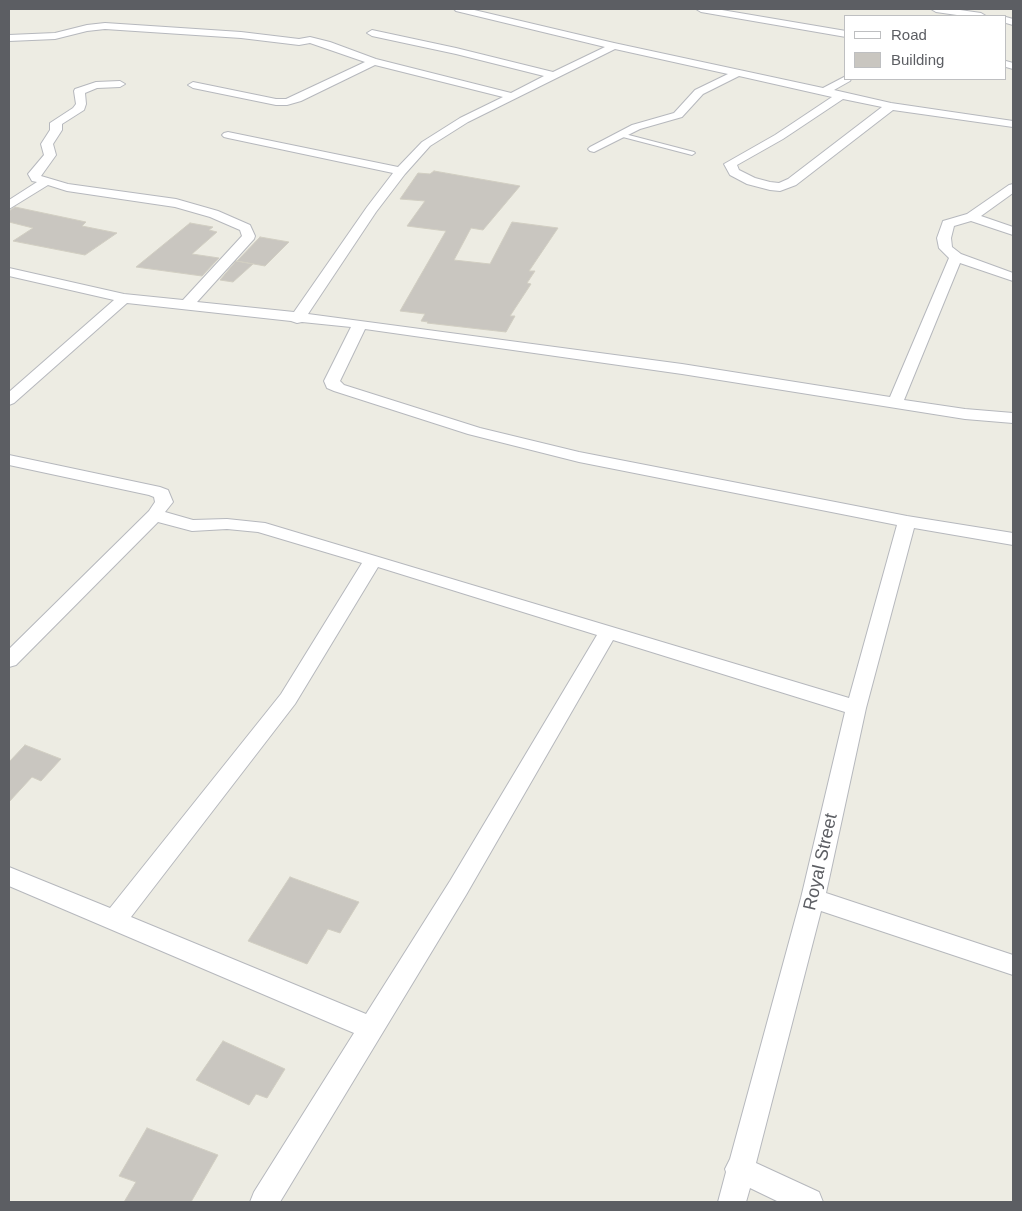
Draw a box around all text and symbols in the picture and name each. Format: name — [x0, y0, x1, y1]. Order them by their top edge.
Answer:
legend — [844, 15, 1007, 80]
text: Road — [891, 26, 927, 43]
text: Building — [891, 51, 944, 68]
street label: Royal Street — [799, 811, 843, 913]

